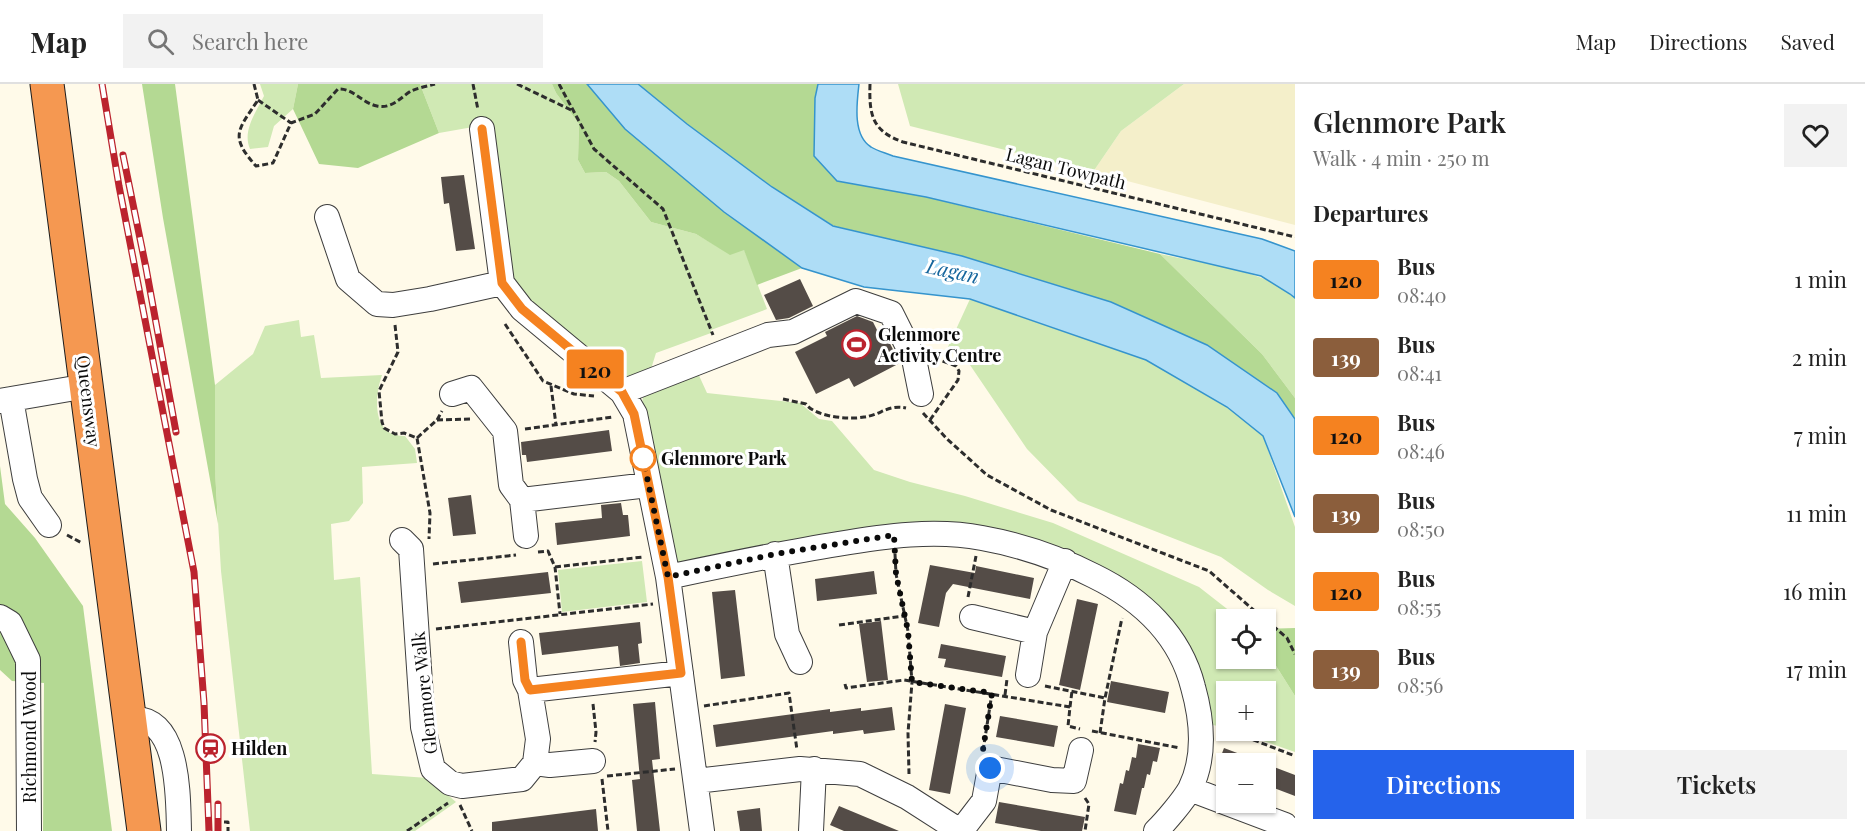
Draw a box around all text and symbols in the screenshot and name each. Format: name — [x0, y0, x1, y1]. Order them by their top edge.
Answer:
search box — [123, 14, 543, 68]
text: Map — [30, 23, 87, 60]
icon: search — [144, 25, 177, 58]
text: Search here — [192, 26, 308, 56]
text: Map — [1575, 27, 1616, 55]
text: Directions — [1649, 27, 1747, 55]
text: Saved — [1780, 27, 1835, 55]
text: Glenmore Park — [1313, 103, 1506, 140]
button: heart — [1784, 104, 1847, 167]
street label: Lagan Towpath — [1003, 141, 1129, 195]
text: Walk · 4 min · 250 m — [1313, 144, 1490, 171]
text: Departures — [1313, 198, 1428, 228]
water label: Lagan — [923, 251, 982, 289]
text: Bus — [1397, 251, 1435, 281]
text: 1 min — [1794, 264, 1847, 294]
text: 120 — [1330, 265, 1362, 293]
text: 08:40 — [1397, 281, 1447, 308]
place label: Glenmore Activity Centre — [877, 322, 1001, 367]
sports icon: Glenmore Activity Centre — [841, 328, 873, 360]
text: Bus — [1397, 329, 1435, 359]
text: 2 min — [1792, 342, 1847, 372]
text: 139 — [1331, 343, 1361, 371]
line badge: 120 — [560, 350, 630, 388]
street label: Queensway — [71, 354, 107, 448]
text: 120 — [579, 355, 611, 383]
text: 08:41 — [1397, 359, 1442, 386]
text: Bus — [1397, 407, 1435, 437]
text: 7 min — [1794, 420, 1847, 450]
text: 120 — [1330, 421, 1362, 449]
text: 08:46 — [1397, 437, 1445, 464]
marker: Glenmore Park — [630, 445, 656, 471]
place label: Glenmore Park — [661, 446, 787, 470]
text: Bus — [1397, 485, 1435, 515]
text: 11 min — [1786, 498, 1847, 528]
text: 139 — [1331, 499, 1361, 527]
text: 08:50 — [1397, 515, 1445, 542]
text: Bus — [1397, 563, 1435, 593]
text: 16 min — [1783, 576, 1847, 606]
text: 120 — [1330, 577, 1362, 605]
text: 08:55 — [1397, 593, 1441, 620]
map controls — [1216, 609, 1276, 813]
button: locate — [1216, 609, 1276, 669]
street label: Glenmore Walk — [406, 630, 442, 756]
text: Bus — [1397, 641, 1435, 671]
text: 17 min — [1786, 654, 1847, 684]
text: 139 — [1331, 655, 1361, 683]
street label: Richmond Wood — [17, 670, 41, 803]
text: 08:56 — [1397, 671, 1443, 698]
button: + — [1216, 681, 1276, 741]
station icon: Hilden — [194, 732, 226, 764]
place label: Hilden — [231, 736, 287, 760]
button: Directions — [1313, 750, 1574, 819]
button: Tickets — [1586, 750, 1847, 819]
your location — [975, 753, 1005, 783]
button: − — [1216, 753, 1276, 813]

